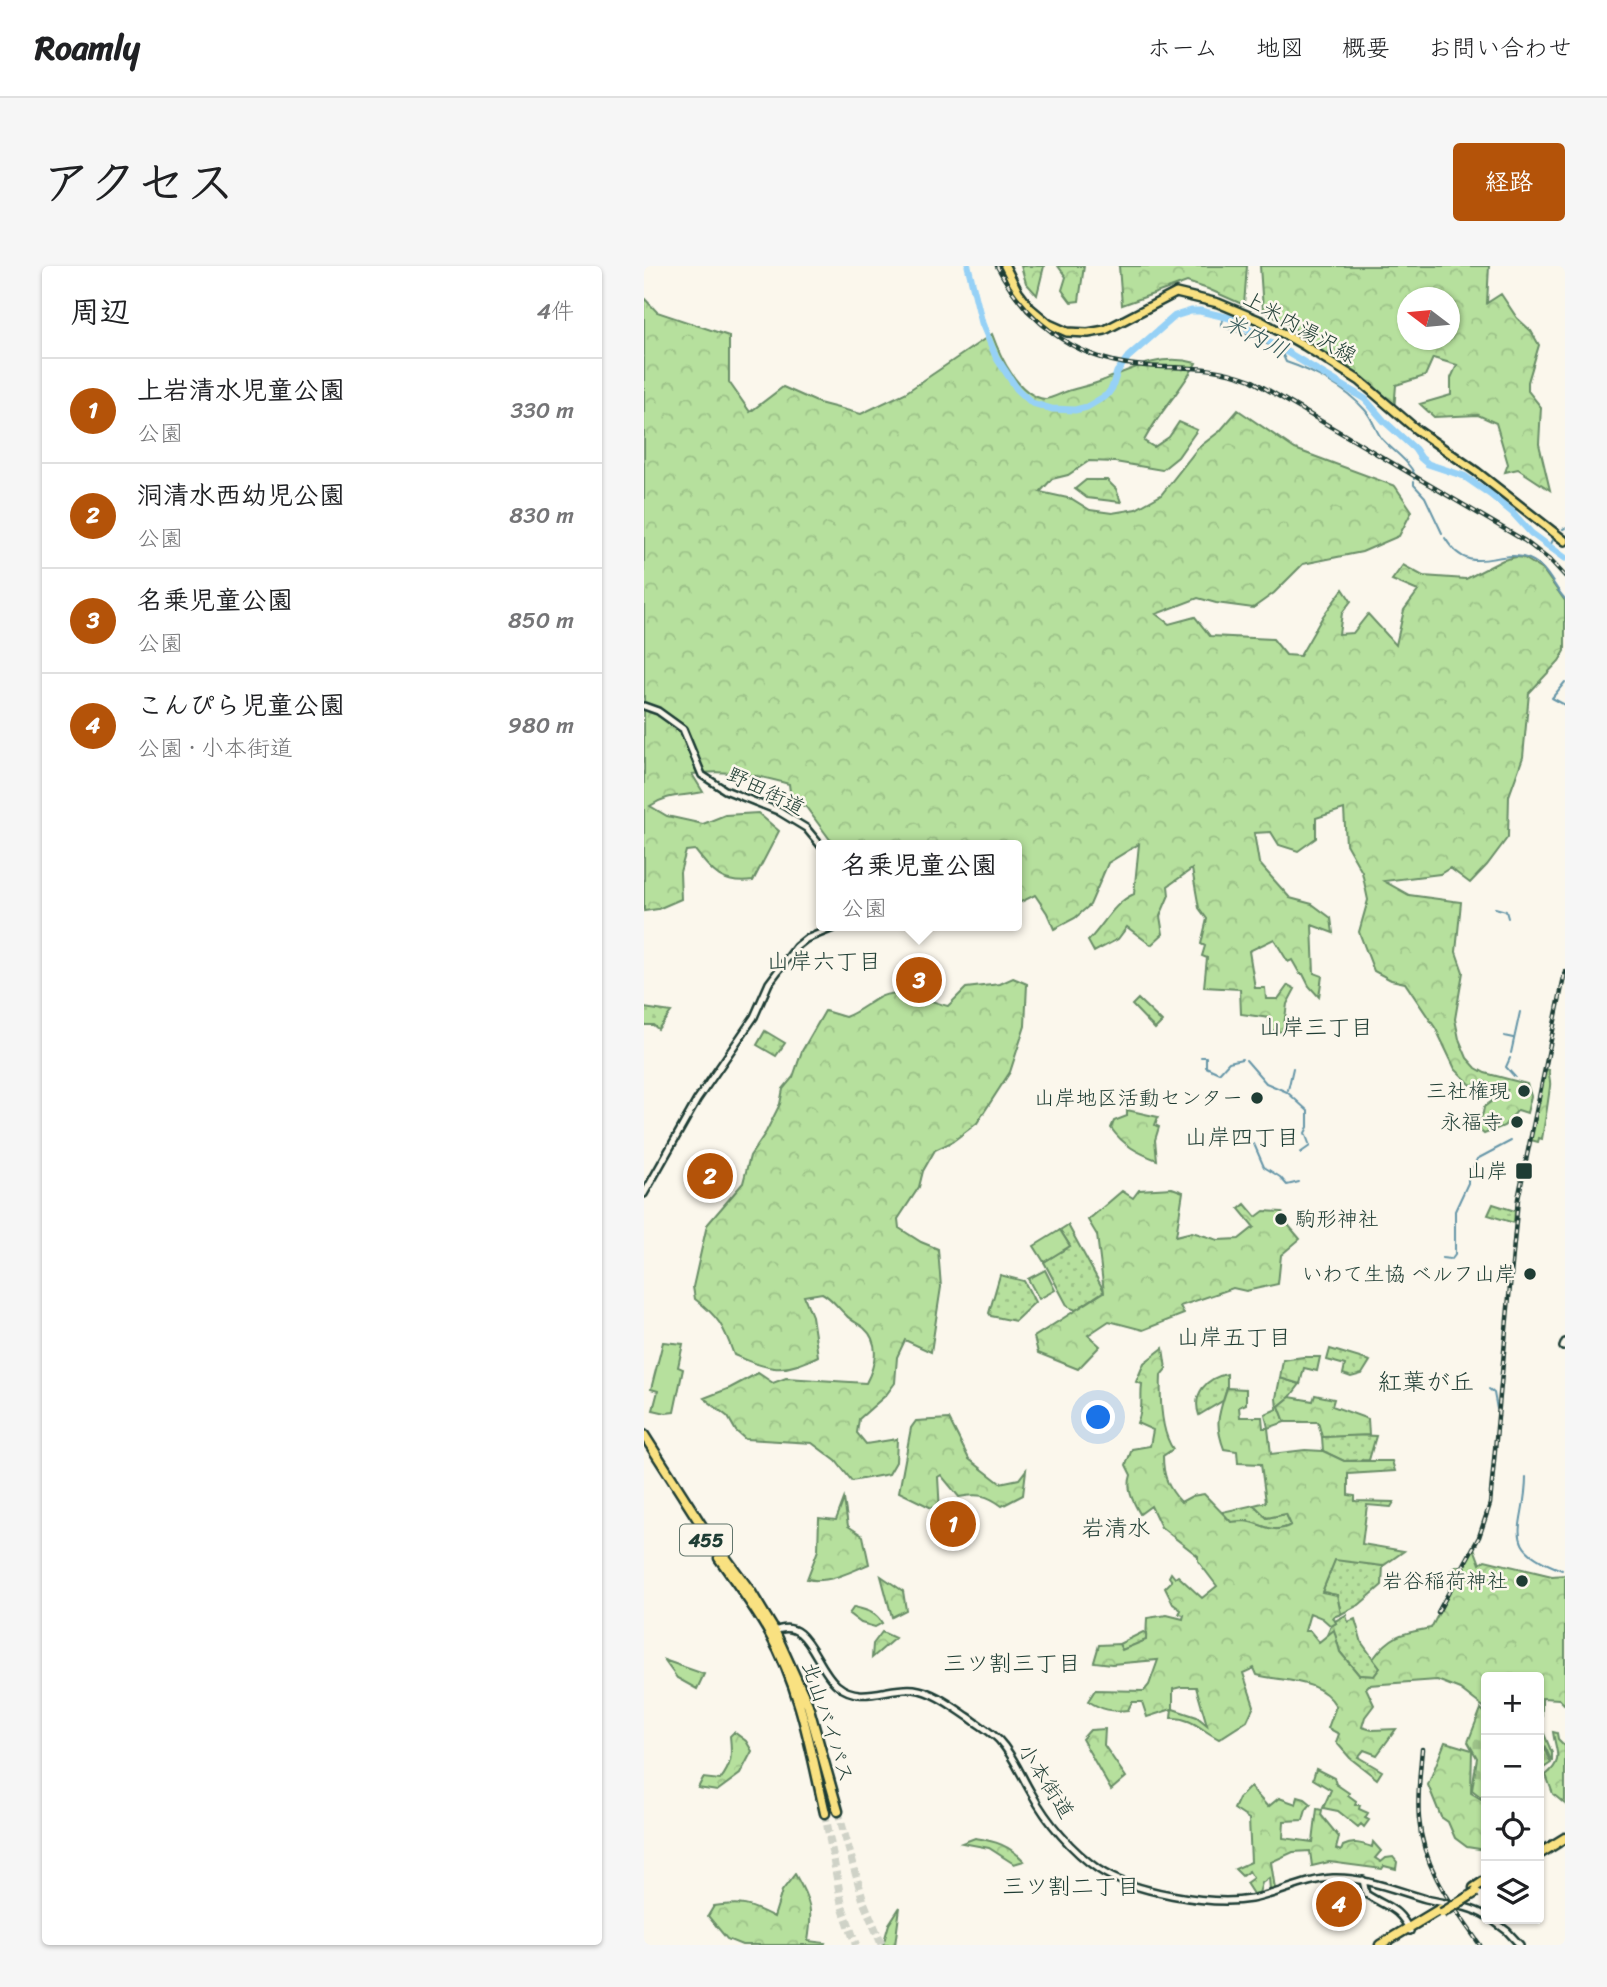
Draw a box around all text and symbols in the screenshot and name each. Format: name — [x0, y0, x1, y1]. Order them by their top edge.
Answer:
text: Roamly — [35, 19, 140, 77]
text: ホーム — [1147, 27, 1218, 69]
text: 地図 — [1256, 27, 1304, 69]
text: 概要 — [1342, 27, 1390, 69]
text: お問い合わせ — [1428, 27, 1572, 69]
text: アクセス — [42, 139, 235, 226]
button: 経路 — [1453, 143, 1565, 221]
street label: 上米内湯沢線 — [1236, 280, 1364, 374]
text: 周辺 — [70, 285, 130, 339]
north arrow — [1397, 287, 1460, 350]
text: 4件 — [537, 291, 574, 332]
water label: 米内川 — [1216, 302, 1296, 371]
text: 上岩清水児童公園 — [137, 367, 345, 413]
text: 1 — [88, 390, 98, 431]
text: 330 m — [511, 390, 574, 431]
text: 公園 — [137, 413, 183, 454]
text: 洞清水西幼児公園 — [137, 472, 345, 518]
text: 2 — [86, 495, 100, 536]
text: 830 m — [509, 495, 574, 536]
text: 公園 — [137, 518, 183, 559]
text: 名乗児童公園 — [137, 577, 293, 623]
text: 3 — [87, 600, 99, 641]
text: 850 m — [508, 600, 574, 641]
text: 公園 — [137, 623, 183, 664]
text: こんぴら児童公園 — [137, 682, 345, 728]
text: 4 — [86, 705, 100, 746]
text: 980 m — [508, 705, 574, 746]
text: 公園 · 小本街道 — [137, 728, 293, 769]
street label: 野田街道 — [720, 756, 812, 826]
popup — [816, 840, 1022, 931]
text: 名乗児童公園 — [841, 842, 997, 888]
text: 公園 — [841, 888, 887, 929]
district label: 山岸六丁目 — [767, 941, 882, 982]
pin: 3 — [896, 954, 942, 1006]
district label: 山岸三丁目 — [1259, 1007, 1374, 1048]
place label: 三社権現 — [1426, 1072, 1510, 1110]
place label: 山岸地区活動センター — [1034, 1079, 1243, 1117]
marker: 三社権現 — [1516, 1083, 1532, 1099]
marker: 山岸地区活動センター — [1249, 1090, 1265, 1106]
place label: 永福寺 — [1440, 1103, 1503, 1141]
marker: 永福寺 — [1509, 1114, 1525, 1130]
district label: 山岸四丁目 — [1185, 1117, 1300, 1158]
pin: 2 — [687, 1150, 733, 1202]
place label: 山岸 — [1466, 1152, 1508, 1190]
marker: 山岸 — [1514, 1161, 1534, 1181]
place label: 駒形神社 — [1295, 1200, 1379, 1238]
marker: 駒形神社 — [1273, 1211, 1289, 1227]
place label: いわて生協 ベルフ山岸 — [1301, 1255, 1516, 1293]
marker: いわて生協 ベルフ山岸 — [1522, 1266, 1538, 1282]
district label: 山岸五丁目 — [1177, 1317, 1292, 1358]
district label: 紅葉が丘 — [1378, 1361, 1474, 1403]
your location — [1081, 1400, 1115, 1434]
pin: 1 — [930, 1498, 976, 1550]
district label: 岩清水 — [1082, 1508, 1151, 1549]
road number: 455 — [680, 1524, 732, 1556]
place label: 岩谷稲荷神社 — [1382, 1562, 1508, 1600]
marker: 岩谷稲荷神社 — [1514, 1573, 1530, 1589]
district label: 三ツ割三丁目 — [943, 1643, 1081, 1684]
street label: 北山バイパス — [791, 1656, 865, 1788]
map controls — [1481, 1672, 1544, 1924]
button: + — [1481, 1672, 1544, 1735]
street label: 小本街道 — [1007, 1735, 1085, 1827]
button: − — [1481, 1735, 1544, 1798]
button: locate — [1481, 1798, 1544, 1861]
button: layers — [1481, 1861, 1544, 1924]
district label: 三ツ割二丁目 — [1002, 1866, 1140, 1907]
pin: 4 — [1316, 1878, 1362, 1930]

